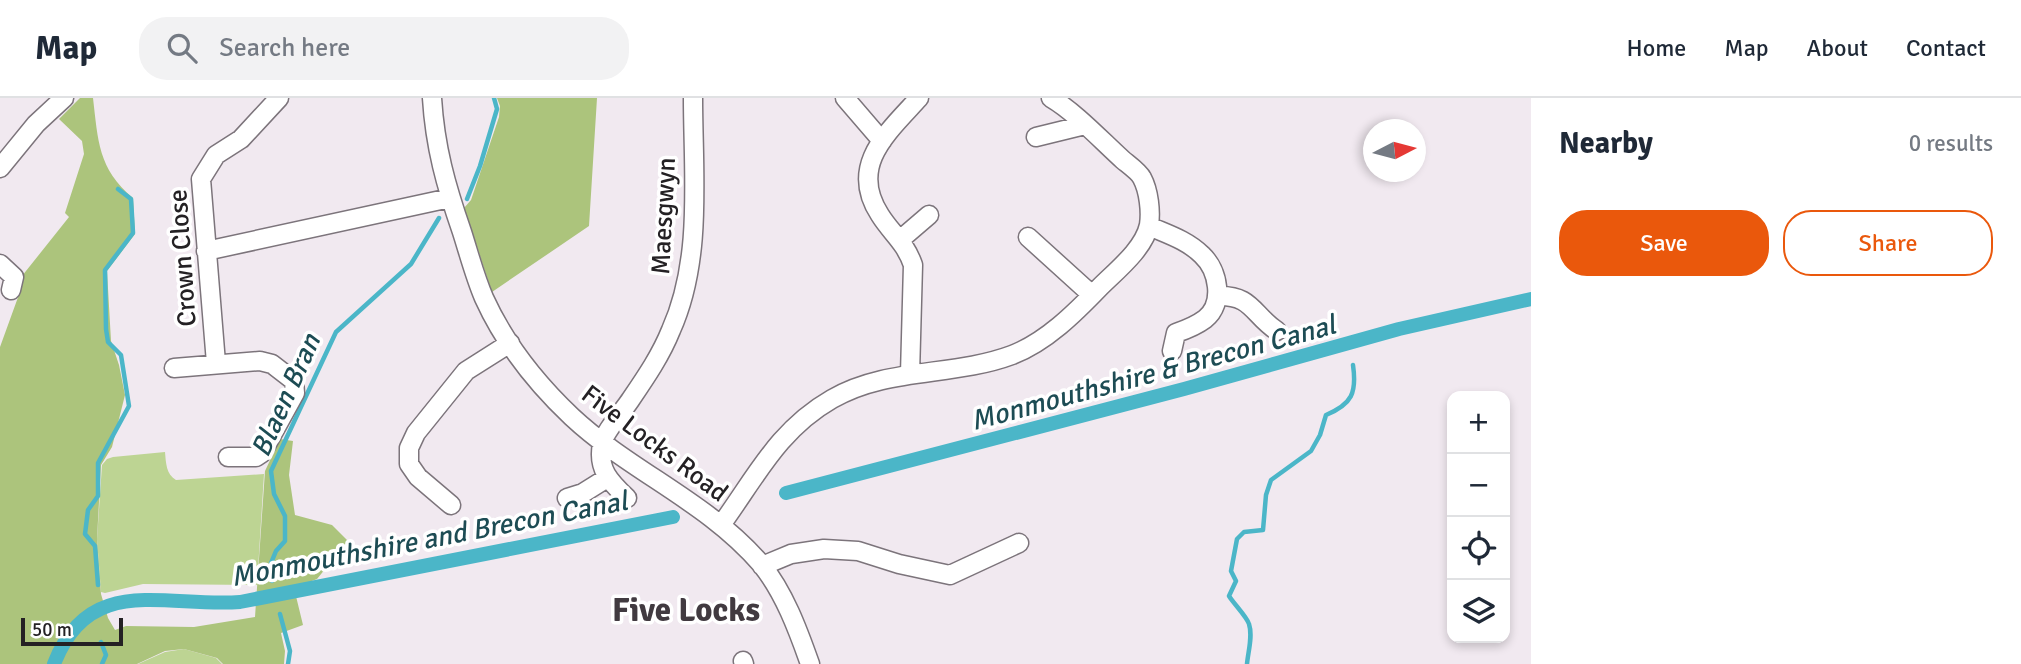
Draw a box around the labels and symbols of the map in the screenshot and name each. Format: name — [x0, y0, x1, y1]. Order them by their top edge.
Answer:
north arrow — [1363, 119, 1426, 182]
street label: Maesgwyn — [645, 157, 683, 275]
street label: Crown Close — [162, 188, 204, 328]
water label: Monmouthshire & Brecon Canal — [967, 307, 1341, 438]
water label: Blaen Bran — [244, 328, 328, 462]
street label: Five Locks Road — [575, 378, 734, 509]
water label: Monmouthshire and Brecon Canal — [228, 483, 632, 594]
district label: Five Locks — [612, 590, 760, 631]
scale bar — [21, 615, 122, 647]

